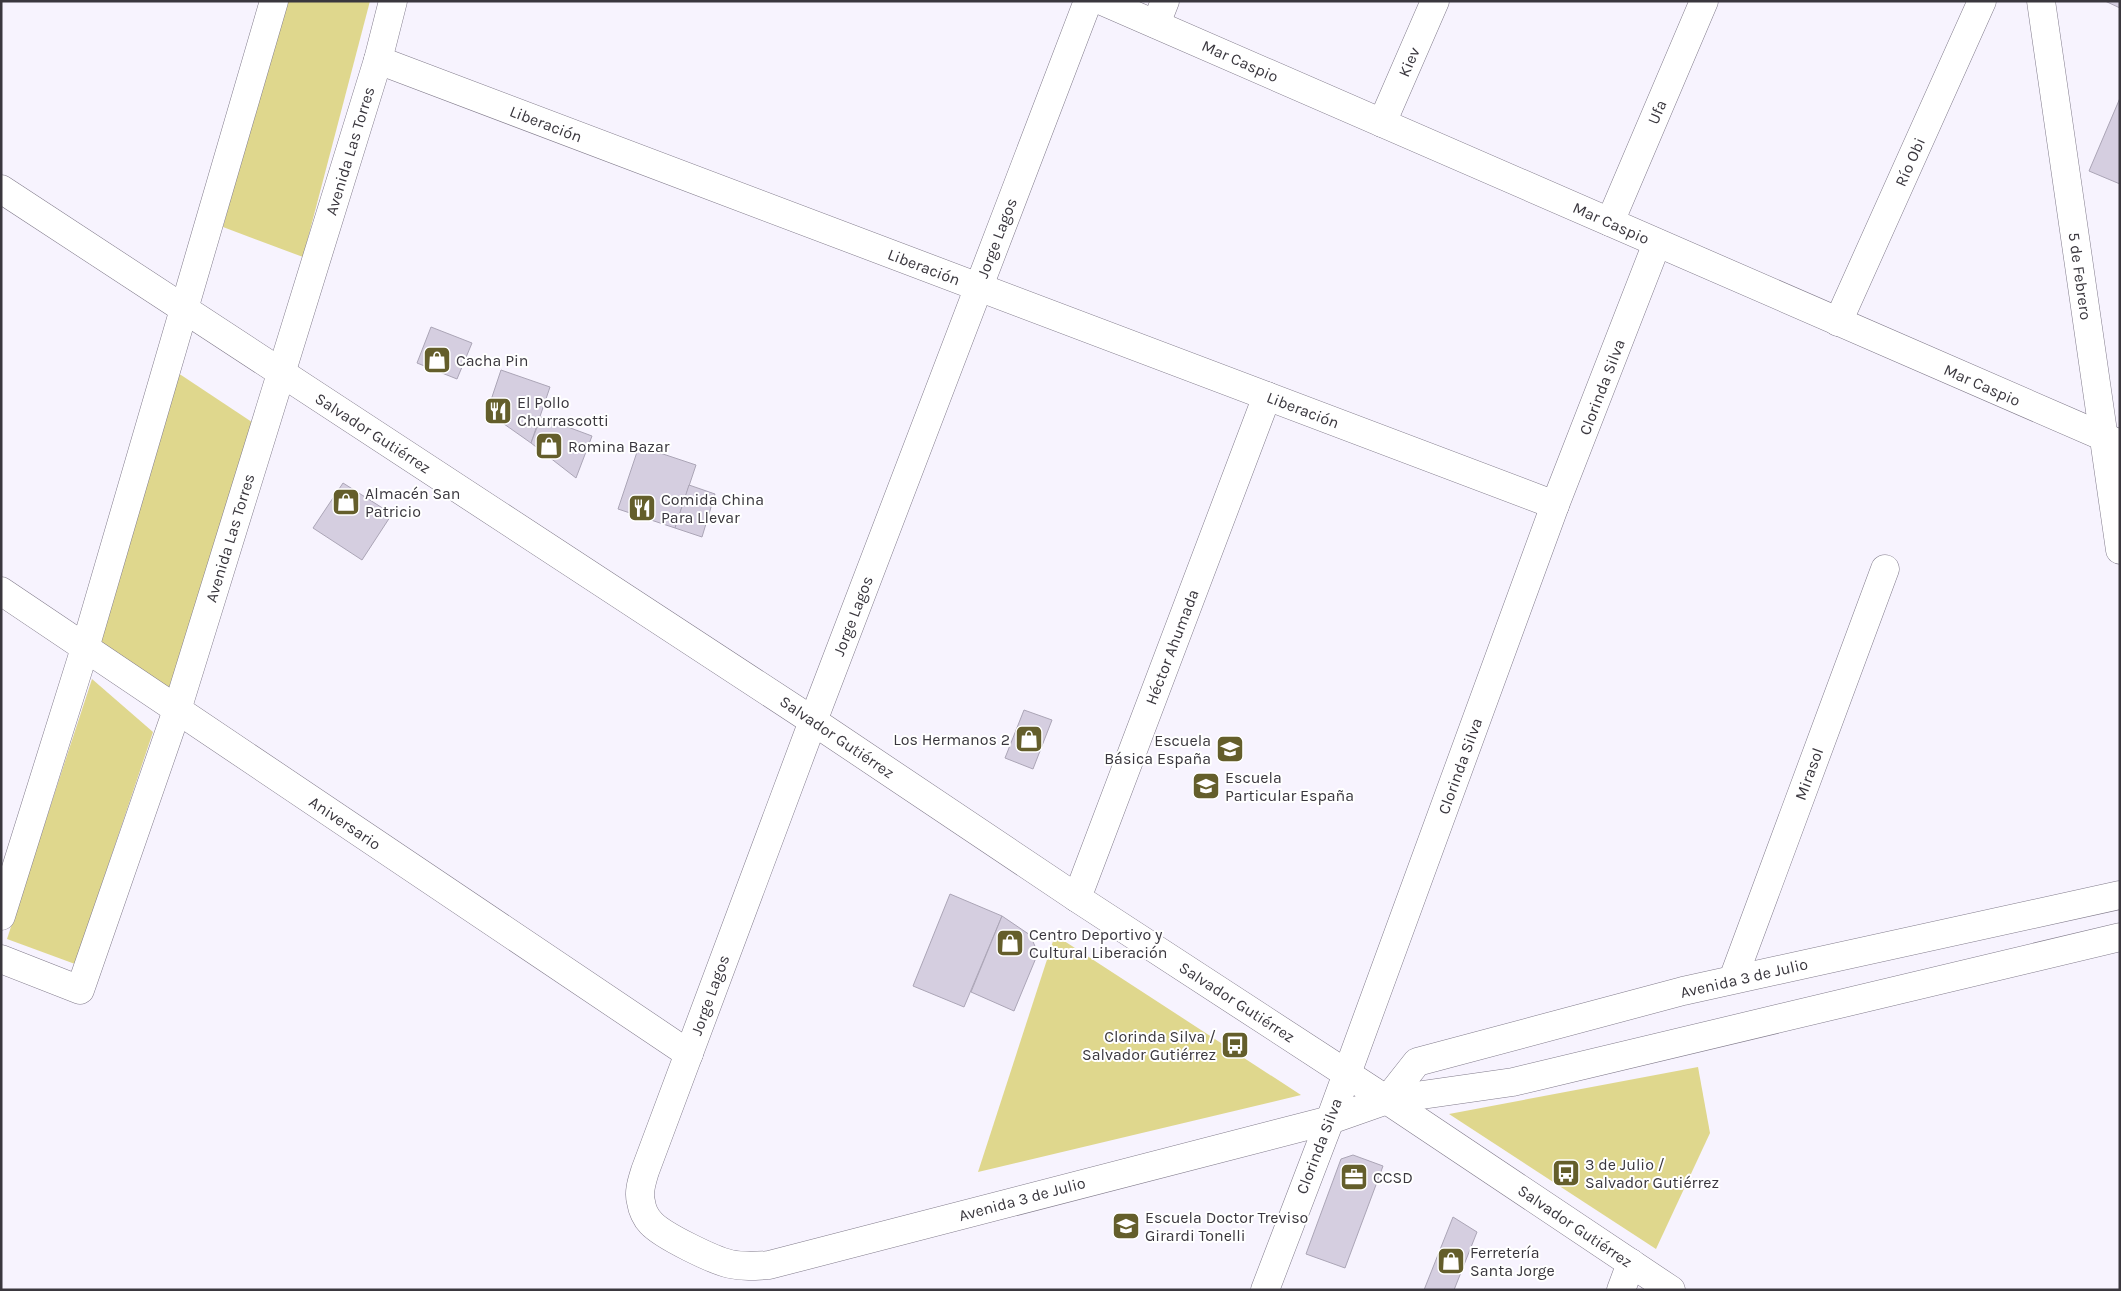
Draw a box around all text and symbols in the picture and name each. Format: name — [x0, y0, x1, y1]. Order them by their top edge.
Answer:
street label: Mar Caspio — [1199, 36, 1281, 86]
street label: Kiev — [1394, 44, 1424, 80]
street label: Avenida Las Torres — [321, 84, 379, 218]
street label: Ufa — [1643, 97, 1671, 127]
street label: Liberación — [507, 102, 585, 146]
street label: Río Obi — [1891, 135, 1929, 189]
street label: Jorge Lagos — [973, 195, 1021, 281]
street label: Mar Caspio — [1570, 198, 1652, 248]
street label: 5 de Febrero — [2064, 231, 2096, 321]
street label: Liberación — [885, 245, 963, 289]
street label: Clorinda Silva — [1575, 336, 1629, 438]
shop icon: Cacha Pin — [422, 345, 452, 375]
place label: Cacha Pin — [456, 351, 528, 370]
street label: Mar Caspio — [1941, 360, 2023, 410]
street label: Liberación — [1264, 388, 1342, 432]
street label: Salvador Gutiérrez — [312, 389, 434, 477]
place label: El Pollo Churrascotti — [517, 393, 609, 430]
restaurant icon: El Pollo Churrascotti — [483, 396, 513, 426]
shop icon: Romina Bazar — [534, 431, 564, 461]
place label: Romina Bazar — [568, 437, 670, 456]
street label: Avenida Las Torres — [201, 471, 259, 605]
place label: Almacén San Patricio — [365, 484, 461, 521]
shop icon: Almacén San Patricio — [331, 487, 361, 517]
place label: Comida China Para Llevar — [661, 490, 764, 527]
restaurant icon: Comida China Para Llevar — [627, 493, 657, 523]
street label: Jorge Lagos — [829, 573, 877, 659]
street label: Héctor Ahumada — [1141, 587, 1203, 707]
street label: Salvador Gutiérrez — [776, 692, 898, 782]
street label: Clorinda Silva — [1434, 715, 1486, 817]
shop icon: Los Hermanos 2 — [1014, 724, 1044, 754]
place label: Los Hermanos 2 — [893, 730, 1010, 749]
place label: Escuela Básica España — [1104, 731, 1211, 768]
school or university icon: Escuela Básica España — [1215, 734, 1245, 764]
street label: Mirasol — [1791, 745, 1827, 803]
place label: Escuela Particular España — [1225, 768, 1354, 805]
school or university icon: Escuela Particular España — [1191, 771, 1221, 801]
street label: Aniversario — [306, 792, 384, 854]
place label: Centro Deportivo y Cultural Liberación — [1029, 925, 1168, 962]
shop icon: Centro Deportivo y Cultural Liberación — [995, 928, 1025, 958]
street label: Jorge Lagos — [687, 952, 733, 1038]
street label: Avenida 3 de Julio — [1678, 954, 1810, 1002]
street label: Salvador Gutiérrez — [1176, 958, 1298, 1046]
place label: Clorinda Silva / Salvador Gutiérrez — [1082, 1027, 1216, 1064]
bus stop icon: Clorinda Silva / Salvador Gutiérrez — [1220, 1030, 1250, 1060]
street label: Clorinda Silva — [1292, 1095, 1346, 1197]
place label: 3 de Julio / Salvador Gutiérrez — [1585, 1155, 1719, 1192]
bus stop icon: 3 de Julio / Salvador Gutiérrez — [1551, 1158, 1581, 1188]
office icon: CCSD — [1339, 1162, 1369, 1192]
place label: CCSD — [1373, 1168, 1413, 1187]
street label: Avenida 3 de Julio — [957, 1173, 1087, 1225]
street label: Salvador Gutiérrez — [1514, 1181, 1636, 1271]
place label: Escuela Doctor Treviso Girardi Tonelli — [1145, 1208, 1308, 1245]
school or university icon: Escuela Doctor Treviso Girardi Tonelli — [1111, 1211, 1141, 1241]
place label: Ferretería Santa Jorge — [1470, 1243, 1555, 1280]
shop icon: Ferretería Santa Jorge — [1436, 1246, 1466, 1276]

